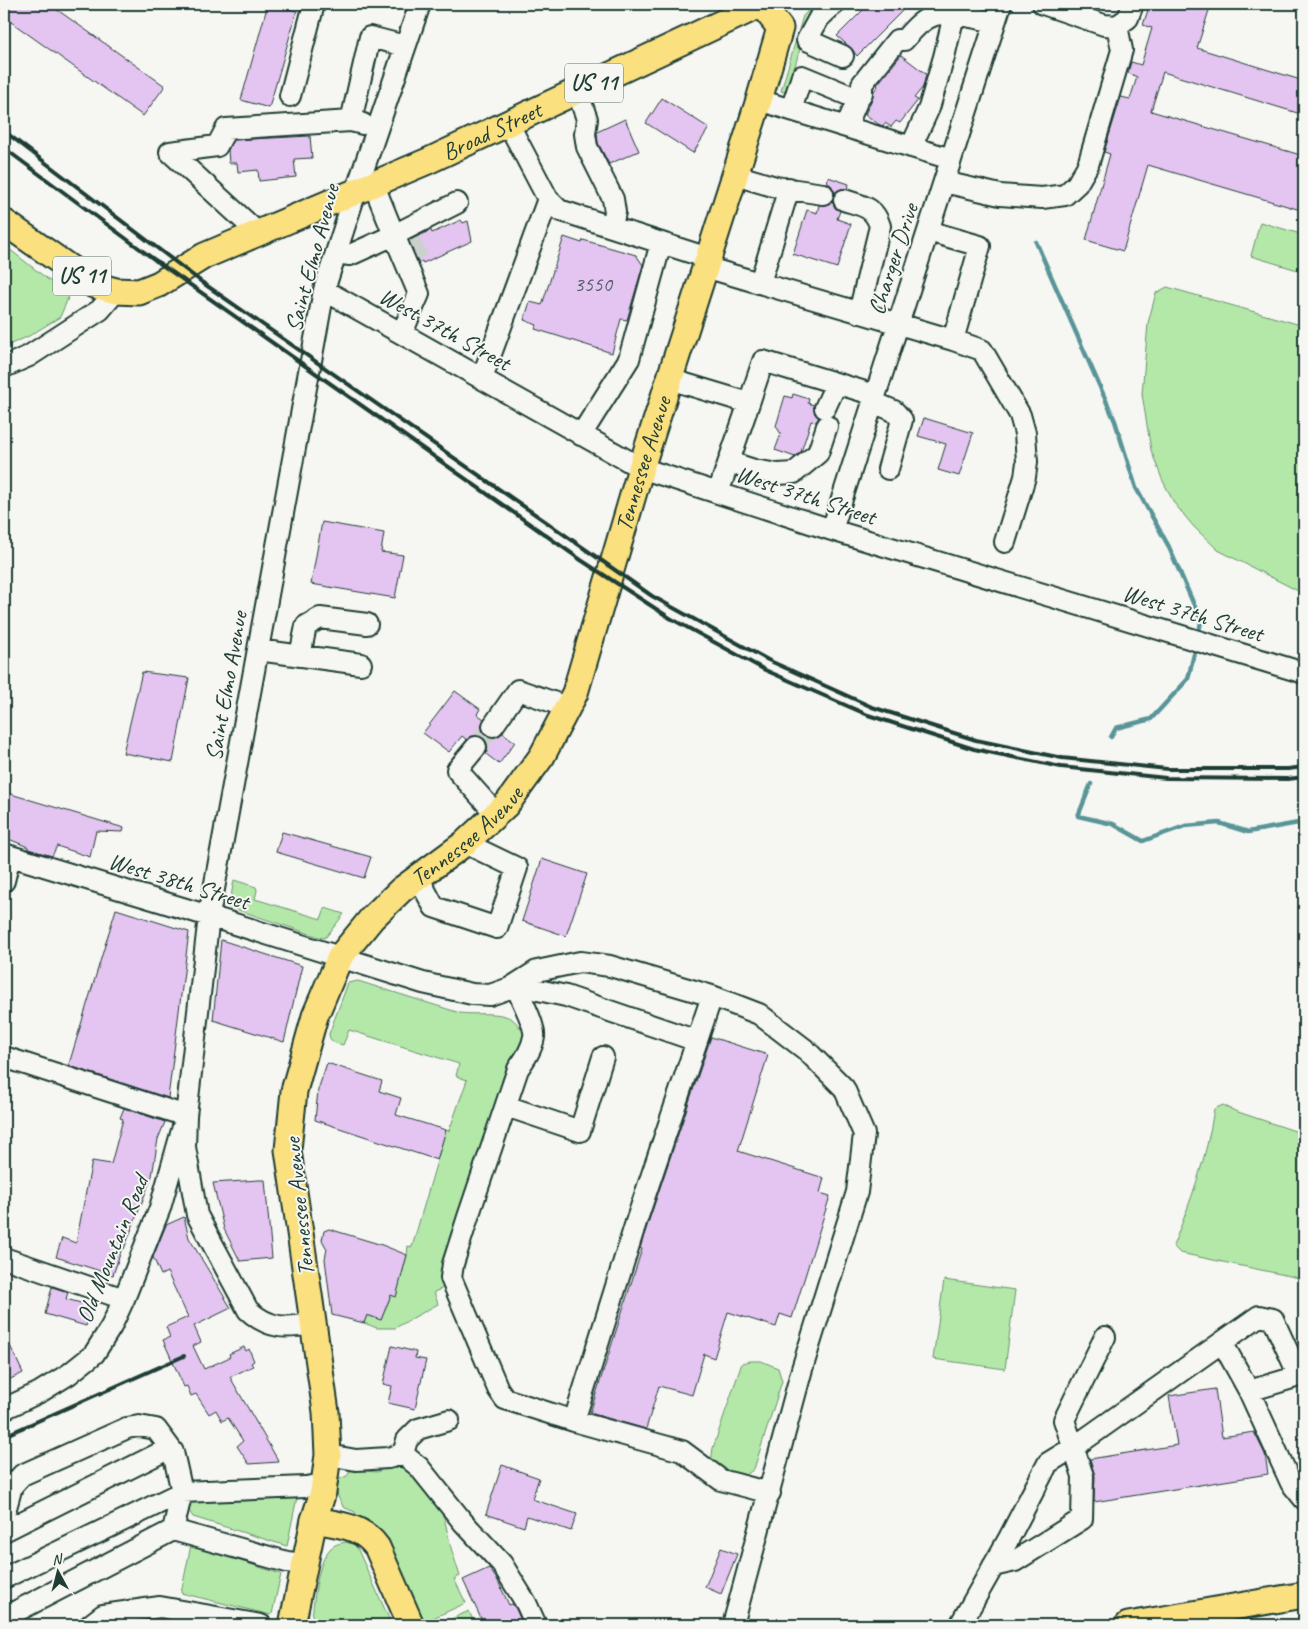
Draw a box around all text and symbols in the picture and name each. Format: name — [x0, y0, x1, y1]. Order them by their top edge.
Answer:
road number: US 11 — [565, 64, 623, 102]
street label: Broad Street — [437, 94, 548, 167]
street label: Saint Elmo Avenue — [278, 179, 347, 335]
street label: Charger Drive — [861, 198, 926, 318]
road number: US 11 — [53, 256, 111, 296]
house number: 3550 — [574, 271, 613, 297]
street label: West 37th Street — [374, 281, 518, 378]
street label: Tennessee Avenue — [608, 391, 679, 535]
street label: West 37th Street — [732, 458, 882, 532]
street label: West 37th Street — [1119, 577, 1269, 649]
street label: Saint Elmo Avenue — [198, 607, 254, 763]
street label: Tennessee Avenue — [405, 779, 531, 893]
street label: West 38th Street — [105, 845, 255, 917]
street label: Tennessee Avenue — [277, 1134, 321, 1278]
street label: Old Mountain Road — [69, 1168, 157, 1327]
north arrow — [32, 1546, 82, 1596]
text: N — [51, 1550, 64, 1569]

